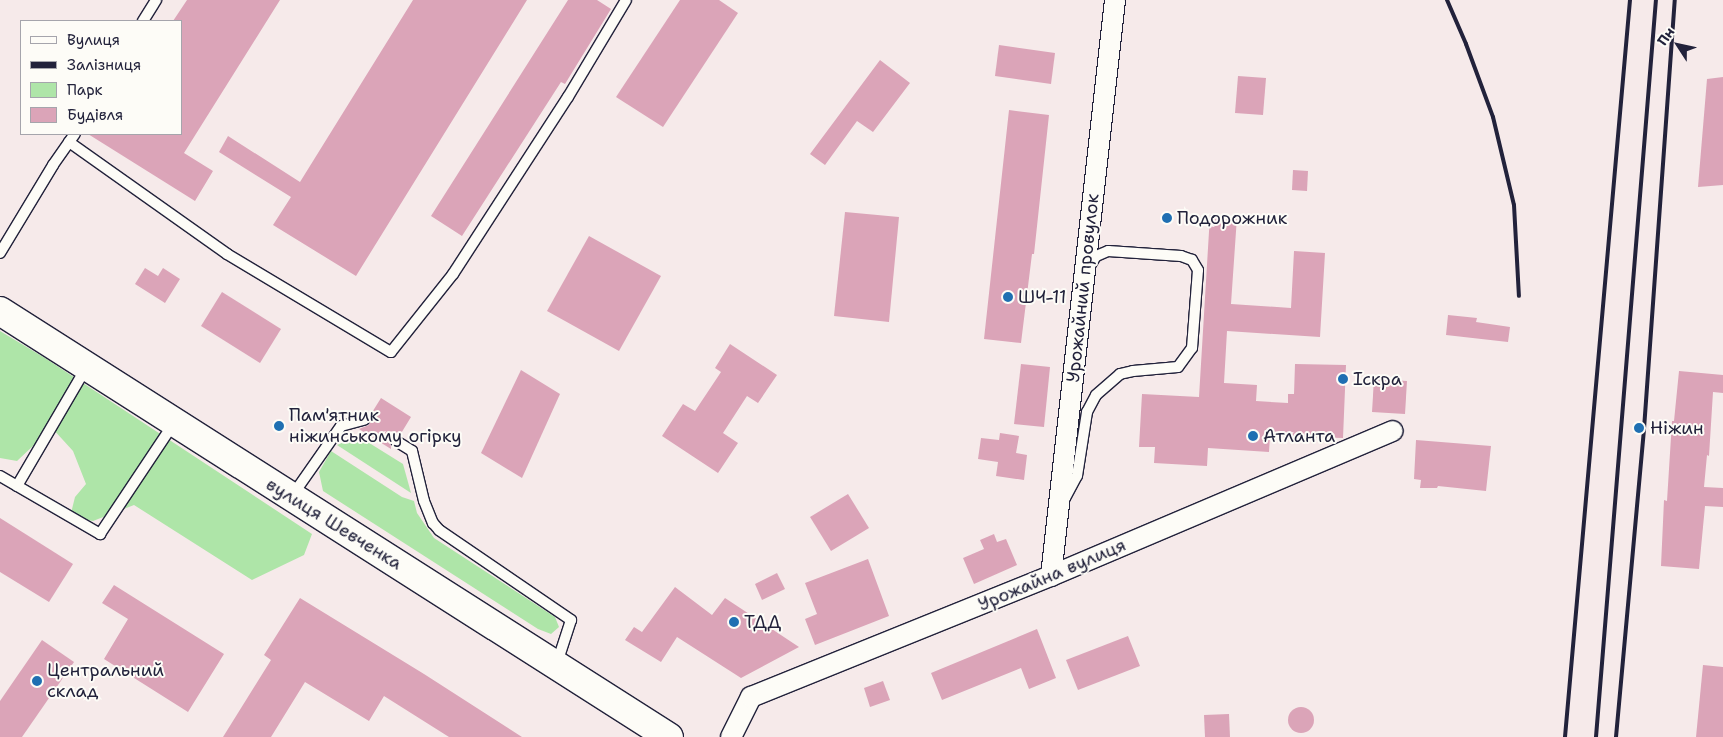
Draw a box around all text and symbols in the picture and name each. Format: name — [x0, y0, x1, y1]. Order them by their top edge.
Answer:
legend — [20, 20, 182, 135]
north arrow — [1653, 20, 1703, 70]
text: Пн — [1653, 24, 1678, 49]
text: Вулиця — [67, 30, 120, 50]
text: Залізниця — [67, 55, 141, 75]
text: Парк — [67, 80, 103, 100]
text: Будівля — [67, 105, 123, 125]
street label: Урожайний провулок — [1062, 193, 1104, 383]
place label: Подорожник — [1177, 207, 1287, 229]
marker: Подорожник — [1161, 212, 1173, 224]
place label: ШЧ-11 — [1018, 286, 1066, 308]
marker: ШЧ-11 — [1002, 291, 1014, 303]
place label: Іскра — [1353, 368, 1402, 390]
marker: Іскра — [1337, 373, 1349, 385]
place label: Пам'ятник ніжинському огірку — [289, 405, 462, 448]
place label: Ніжин — [1650, 417, 1704, 439]
marker: Пам'ятник ніжинському огірку — [273, 420, 285, 432]
marker: Ніжин — [1632, 421, 1646, 435]
place label: Атланта — [1263, 425, 1335, 447]
marker: Атланта — [1247, 430, 1259, 442]
street label: вулиця Шевченка — [262, 473, 406, 575]
street label: Урожайна вулиця — [975, 534, 1129, 616]
place label: ТДД — [744, 611, 781, 633]
marker: ТДД — [728, 616, 740, 628]
place label: Центральний склад — [47, 660, 164, 702]
marker: Центральний склад — [31, 675, 43, 687]

